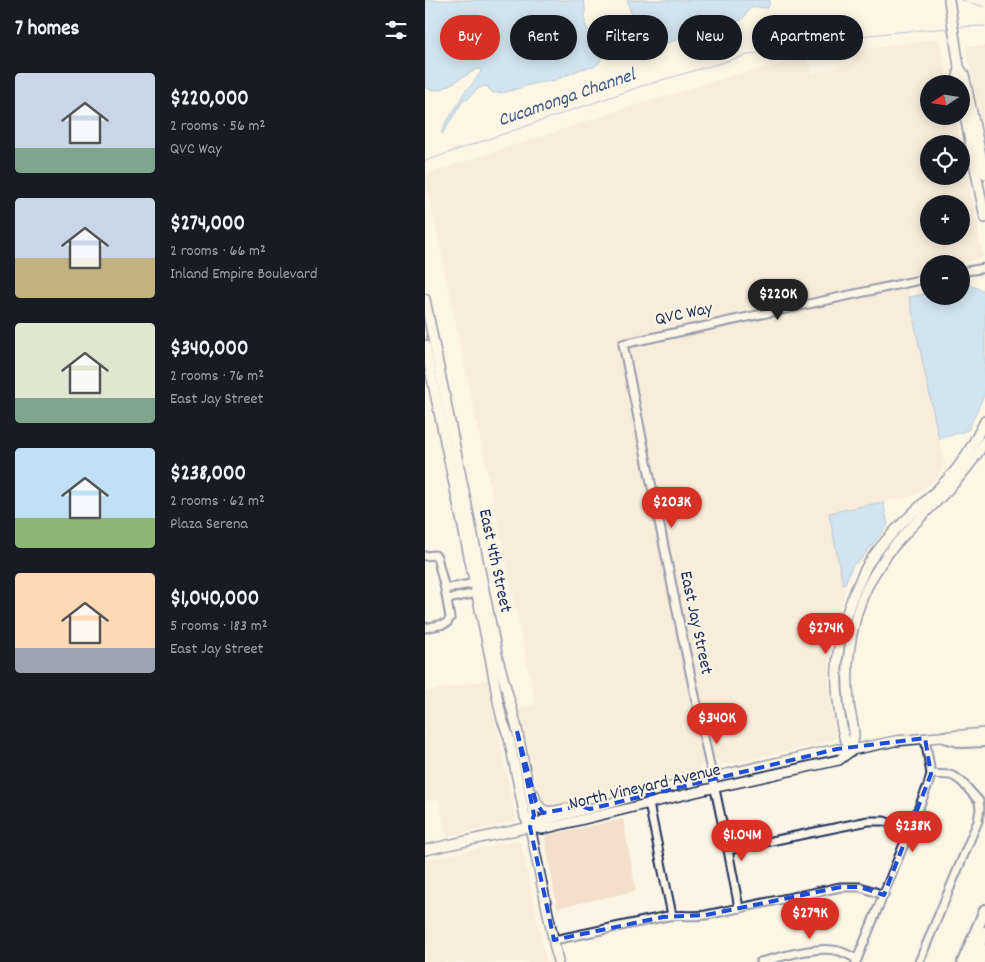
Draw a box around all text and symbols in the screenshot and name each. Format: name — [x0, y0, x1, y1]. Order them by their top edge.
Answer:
text: 7 homes — [15, 15, 79, 45]
chip: Buy — [440, 15, 500, 60]
chip: Rent — [510, 15, 577, 60]
chip: Filters — [587, 15, 668, 60]
chip: New — [678, 15, 742, 60]
chip: Apartment — [752, 15, 863, 60]
icon: filters — [382, 16, 410, 44]
water label: Cucamonga Channel — [495, 62, 641, 135]
north arrow — [920, 75, 970, 125]
map controls — [920, 75, 970, 305]
text: $220,000 — [170, 85, 249, 115]
icon: home — [55, 93, 115, 153]
text: 2 rooms · 56 m² — [170, 115, 265, 138]
button: locate — [920, 135, 970, 185]
text: QVC Way — [170, 138, 222, 161]
button: + — [920, 195, 970, 245]
text: $274,000 — [170, 210, 245, 240]
icon: home — [55, 218, 115, 278]
text: 2 rooms · 66 m² — [170, 240, 266, 263]
button: − — [920, 255, 970, 305]
text: Inland Empire Boulevard — [170, 263, 318, 286]
pin: $220K — [743, 278, 813, 321]
text: $220K — [759, 283, 797, 306]
street label: QVC Way — [653, 297, 716, 333]
text: $340,000 — [170, 335, 248, 365]
icon: home — [55, 343, 115, 403]
text: 2 rooms · 76 m² — [170, 365, 264, 388]
text: East Jay Street — [170, 388, 263, 411]
text: $238,000 — [170, 460, 246, 490]
icon: home — [55, 468, 115, 528]
pin: $203K — [637, 486, 707, 529]
text: 2 rooms · 62 m² — [170, 490, 265, 513]
text: $203K — [653, 491, 691, 514]
street label: East 4th Street — [471, 507, 517, 615]
text: Plaza Serena — [170, 513, 248, 536]
street label: East Jay Street — [672, 569, 718, 677]
text: $1,040,000 — [170, 585, 259, 615]
icon: home — [55, 593, 115, 653]
pin: $274K — [791, 612, 861, 655]
text: 5 rooms · 183 m² — [170, 615, 267, 638]
text: $274K — [808, 617, 844, 640]
text: East Jay Street — [170, 638, 263, 661]
pin: $340K — [682, 702, 752, 745]
text: $340K — [698, 707, 736, 730]
street label: North Vineyard Avenue — [567, 758, 723, 818]
pin: $238K — [878, 810, 948, 853]
text: $238K — [895, 815, 931, 838]
pin: $1.04M — [701, 820, 783, 862]
text: $1.04M — [722, 824, 762, 847]
pin: $279K — [775, 898, 845, 940]
text: $279K — [792, 902, 828, 925]

